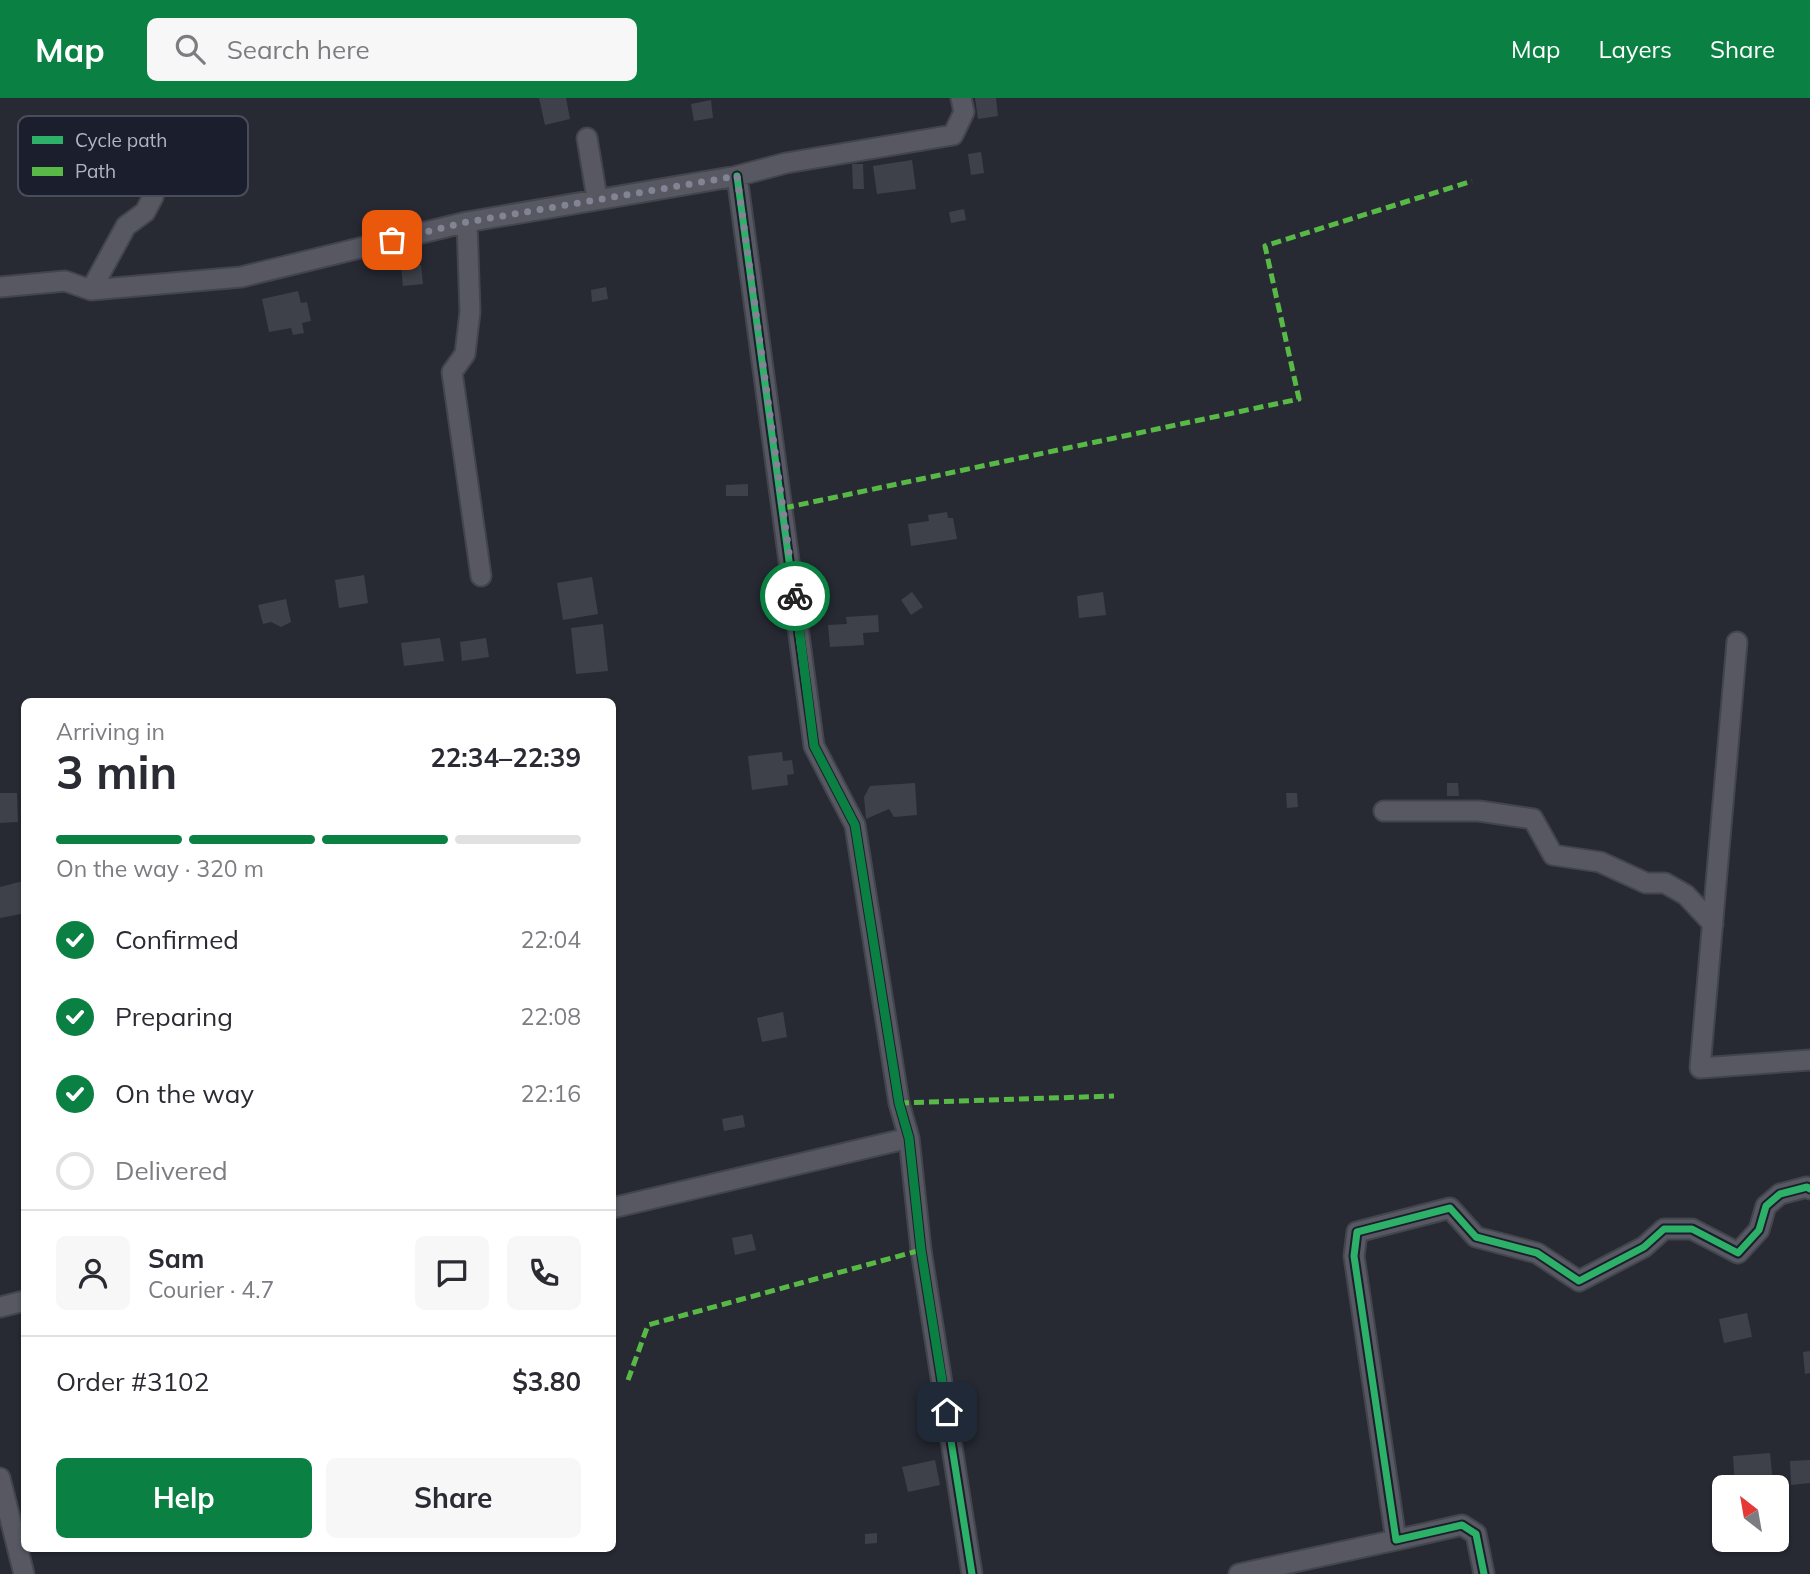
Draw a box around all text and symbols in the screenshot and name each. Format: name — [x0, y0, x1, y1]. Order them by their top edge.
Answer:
search box — [147, 18, 637, 81]
text: Map — [35, 29, 105, 70]
icon: search — [171, 30, 209, 68]
text: Search here — [227, 33, 370, 66]
text: Map — [1511, 34, 1560, 64]
text: Layers — [1598, 34, 1672, 64]
text: Share — [1710, 34, 1775, 64]
legend — [18, 116, 248, 196]
text: Cycle path — [75, 128, 167, 152]
text: Path — [75, 159, 116, 183]
pin — [362, 210, 422, 270]
icon: bag — [373, 221, 411, 259]
courier — [760, 561, 830, 631]
icon: bike — [776, 577, 814, 615]
text: Arriving in — [56, 717, 165, 746]
text: 22:34–22:39 — [430, 741, 581, 774]
text: 3 min — [56, 743, 177, 801]
text: On the way · 320 m — [56, 854, 264, 883]
icon: check — [56, 921, 94, 959]
text: Confirmed — [115, 923, 239, 956]
text: 22:04 — [521, 925, 581, 954]
icon: check — [56, 998, 94, 1036]
text: Preparing — [115, 1000, 233, 1033]
text: 22:08 — [521, 1002, 581, 1031]
icon: check — [56, 1075, 94, 1113]
text: On the way — [115, 1077, 254, 1110]
text: 22:16 — [521, 1079, 581, 1108]
text: Delivered — [115, 1154, 228, 1187]
button: person — [56, 1236, 130, 1310]
button: chat — [415, 1236, 489, 1310]
button: phone — [507, 1236, 581, 1310]
text: Sam — [148, 1242, 204, 1275]
text: Courier · 4.7 — [148, 1275, 274, 1304]
text: Order #3102 — [56, 1365, 209, 1398]
text: $3.80 — [512, 1365, 581, 1398]
pin — [917, 1382, 977, 1442]
icon: home — [928, 1393, 966, 1431]
button: Help — [56, 1458, 312, 1538]
button: Share — [326, 1458, 581, 1538]
north arrow — [1712, 1475, 1788, 1552]
map controls — [1712, 1475, 1789, 1552]

